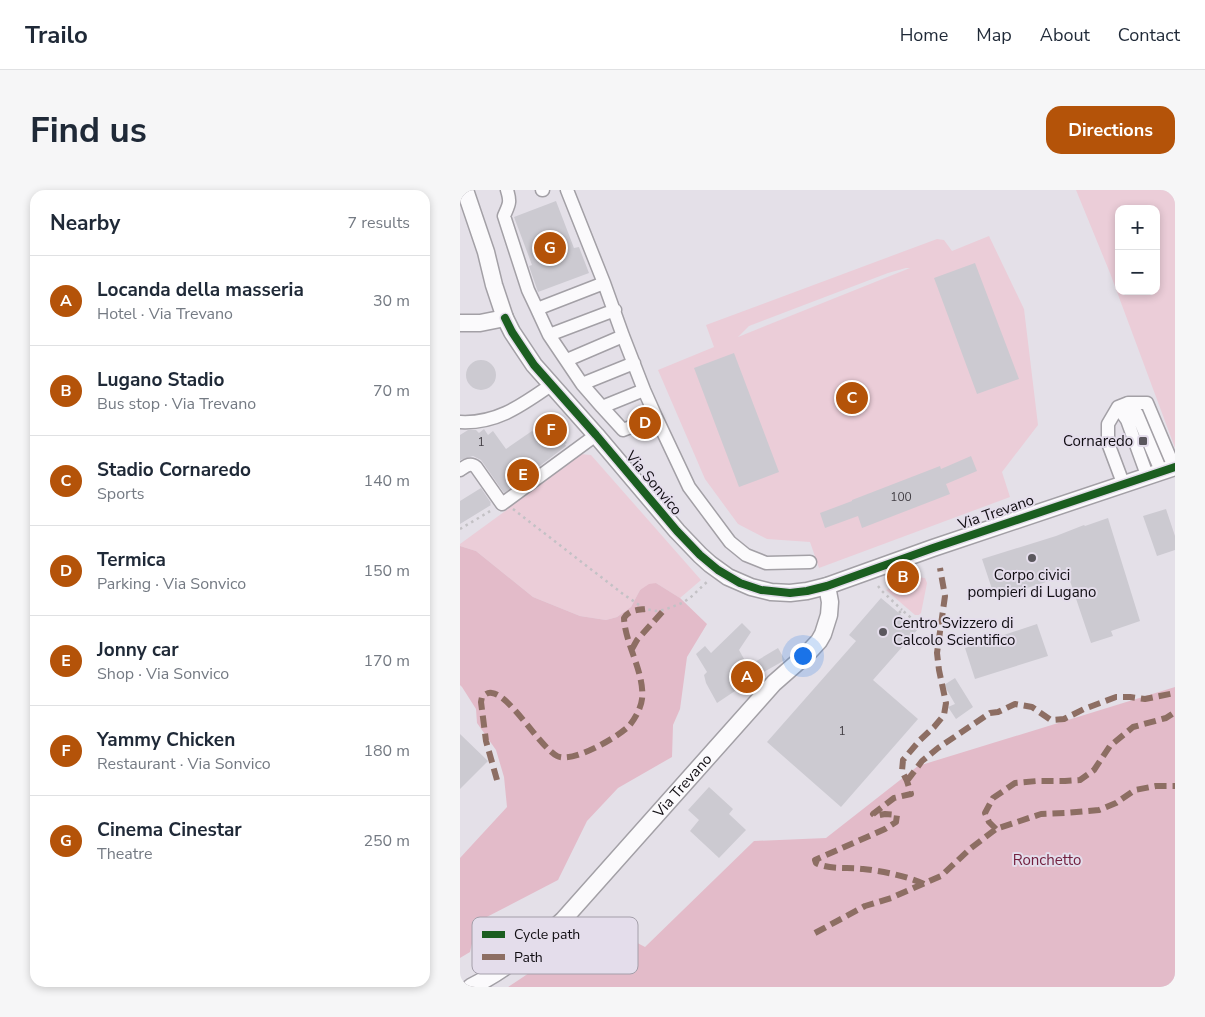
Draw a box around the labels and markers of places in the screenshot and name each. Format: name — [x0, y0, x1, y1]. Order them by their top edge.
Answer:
pin: G — [534, 229, 566, 267]
pin: C — [836, 379, 868, 417]
pin: D — [629, 404, 661, 442]
pin: F — [535, 411, 567, 449]
place label: Cornaredo — [1063, 431, 1133, 451]
marker: Cornaredo — [1137, 435, 1149, 447]
pin: E — [507, 456, 539, 494]
marker: Corpo civici pompieri di Lugano — [1026, 552, 1038, 564]
pin: B — [887, 558, 919, 596]
place label: Corpo civici pompieri di Lugano — [968, 565, 1096, 602]
place label: Centro Svizzero di Calcolo Scientifico — [893, 613, 1015, 650]
marker: Centro Svizzero di Calcolo Scientifico — [877, 626, 889, 638]
pin: A — [731, 658, 763, 696]

